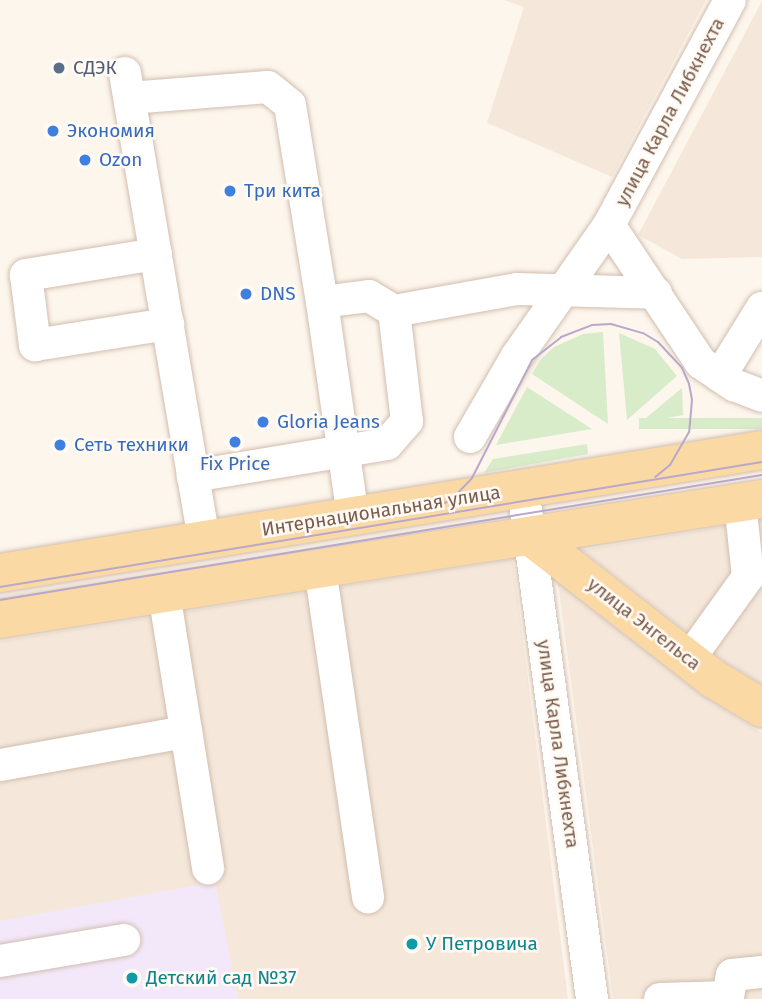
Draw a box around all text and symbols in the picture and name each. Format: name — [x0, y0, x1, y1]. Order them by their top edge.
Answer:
street label: улица Карла Либкнехта — [611, 14, 729, 210]
place label: СДЭК — [73, 57, 117, 79]
marker: СДЭК — [51, 60, 67, 76]
place label: Экономия — [67, 120, 155, 142]
marker: Экономия — [45, 123, 61, 139]
place label: Ozon — [99, 149, 142, 171]
marker: Ozon — [77, 152, 93, 168]
place label: Три кита — [244, 180, 321, 202]
marker: Три кита — [222, 183, 238, 199]
place label: DNS — [260, 283, 296, 305]
marker: DNS — [238, 286, 254, 302]
place label: Gloria Jeans — [277, 411, 380, 433]
marker: Gloria Jeans — [255, 414, 271, 430]
place label: Сеть техники — [74, 434, 189, 456]
marker: Fix Price — [227, 434, 243, 450]
marker: Сеть техники — [52, 437, 68, 453]
place label: Fix Price — [200, 453, 270, 475]
street label: Интернациональная улица — [260, 481, 502, 541]
street label: улица Энгельса — [583, 573, 705, 675]
street label: улица Карла Либкнехта — [532, 638, 584, 850]
place label: У Петровича — [426, 933, 538, 955]
marker: У Петровича — [404, 936, 420, 952]
place label: Детский сад №37 — [146, 967, 296, 989]
marker: Детский сад №37 — [124, 970, 140, 986]

